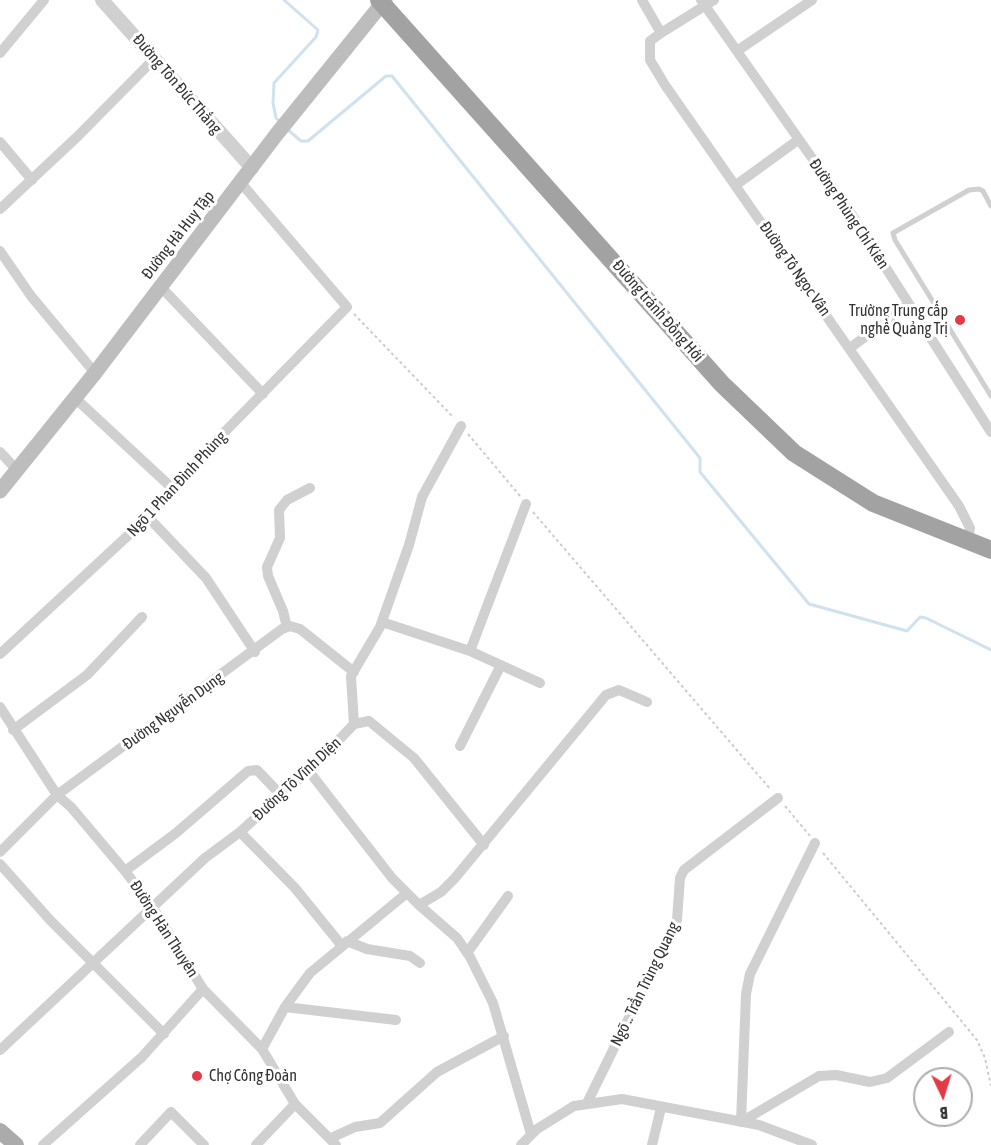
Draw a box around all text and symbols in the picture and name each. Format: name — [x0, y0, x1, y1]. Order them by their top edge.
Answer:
street label: Đường Tôn Đức Thắng — [128, 30, 226, 138]
street label: Đường Phùng Chí Kiên — [805, 155, 893, 273]
street label: Đường Hà Huy Tập — [138, 187, 218, 283]
street label: Đường Tô Ngọc Vân — [755, 218, 835, 320]
street label: Đường tránh Đồng Hới — [608, 256, 708, 366]
place label: Trường Trung cấp nghề Quảng Trị — [849, 301, 948, 339]
marker: Trường Trung cấp nghề Quảng Trị — [953, 313, 967, 327]
street label: Ngõ 1 Phan Đình Phùng — [123, 427, 231, 541]
street label: Đường Nguyễn Dụng — [119, 668, 227, 754]
street label: Đường Tô Vĩnh Diện — [249, 733, 345, 825]
street label: Đường Hàn Thuyên — [126, 877, 202, 981]
street label: Ngõ .. Trần Trùng Quang — [607, 919, 683, 1049]
place label: Chợ Công Đoàn — [209, 1066, 297, 1086]
north arrow — [913, 1067, 973, 1127]
marker: Chợ Công Đoàn — [190, 1069, 204, 1083]
text: B — [940, 1104, 949, 1122]

